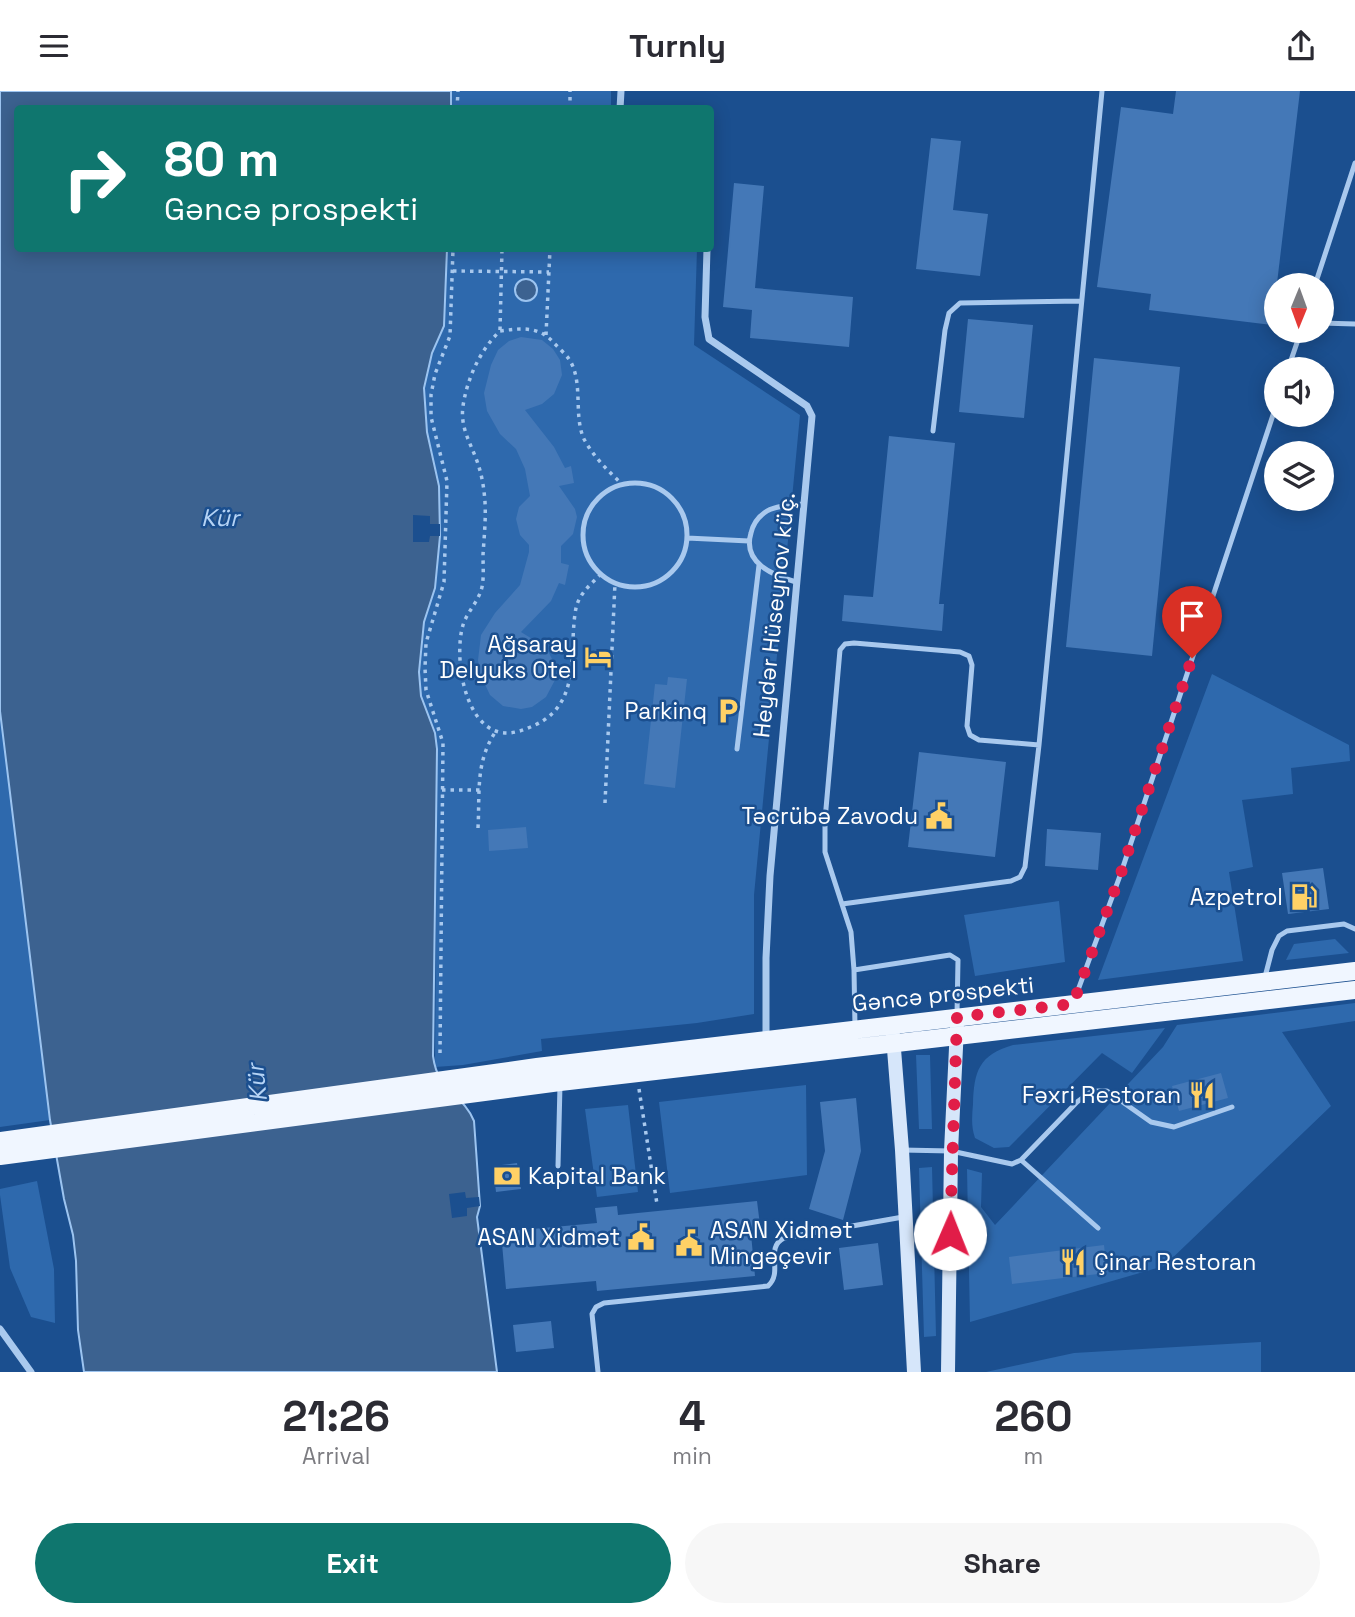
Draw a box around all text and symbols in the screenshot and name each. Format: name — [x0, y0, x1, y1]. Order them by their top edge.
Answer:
text: Turnly — [629, 26, 726, 66]
icon: menu — [35, 27, 73, 65]
icon: share — [1282, 27, 1320, 65]
text: 80 m — [164, 128, 279, 190]
icon: right — [49, 133, 140, 224]
text: Gəncə prospekti — [164, 189, 418, 229]
north arrow — [1264, 273, 1334, 343]
map controls — [1264, 273, 1334, 511]
button: sound — [1264, 357, 1334, 427]
button: layers — [1264, 441, 1334, 511]
street label: Heydər Hüseynov küç. — [746, 491, 802, 739]
water label: Kür — [201, 502, 242, 533]
pin — [1162, 586, 1222, 658]
icon: arrive — [1173, 597, 1211, 635]
place label: Ağsaray Delyuks Otel — [439, 629, 577, 685]
hotel icon: Ağsaray Delyuks Otel — [583, 642, 613, 672]
place label: Parkinq — [625, 696, 707, 726]
parking icon: Parkinq — [713, 696, 743, 726]
place label: Təcrübə Zavodu — [741, 801, 918, 831]
public building icon: Təcrübə Zavodu — [924, 801, 954, 831]
place label: Azpetrol — [1190, 882, 1283, 912]
fuel station icon: Azpetrol — [1289, 882, 1319, 912]
street label: Gəncə prospekti — [851, 970, 1035, 1018]
water label: Kür — [239, 1060, 274, 1104]
place label: Fəxri Restoran — [1022, 1080, 1181, 1110]
restaurant icon: Fəxri Restoran — [1187, 1080, 1217, 1110]
bank icon: Kapital Bank — [492, 1161, 522, 1191]
place label: Kapital Bank — [528, 1161, 666, 1191]
position arrow — [913, 1197, 987, 1271]
place label: ASAN Xidmət Mingəçevir — [710, 1215, 853, 1271]
place label: ASAN Xidmət — [477, 1222, 620, 1252]
public building icon: ASAN Xidmət — [626, 1222, 656, 1252]
public building icon: ASAN Xidmət Mingəçevir — [674, 1228, 704, 1258]
restaurant icon: Çinar Restoran — [1058, 1247, 1088, 1277]
place label: Çinar Restoran — [1094, 1247, 1256, 1277]
text: 21:26 — [283, 1390, 390, 1443]
text: 4 — [679, 1390, 705, 1443]
text: 260 — [994, 1390, 1073, 1443]
text: Arrival — [302, 1441, 370, 1471]
text: min — [672, 1441, 712, 1471]
text: m — [1024, 1441, 1043, 1471]
button: Exit — [35, 1523, 671, 1603]
button: Share — [685, 1523, 1320, 1603]

